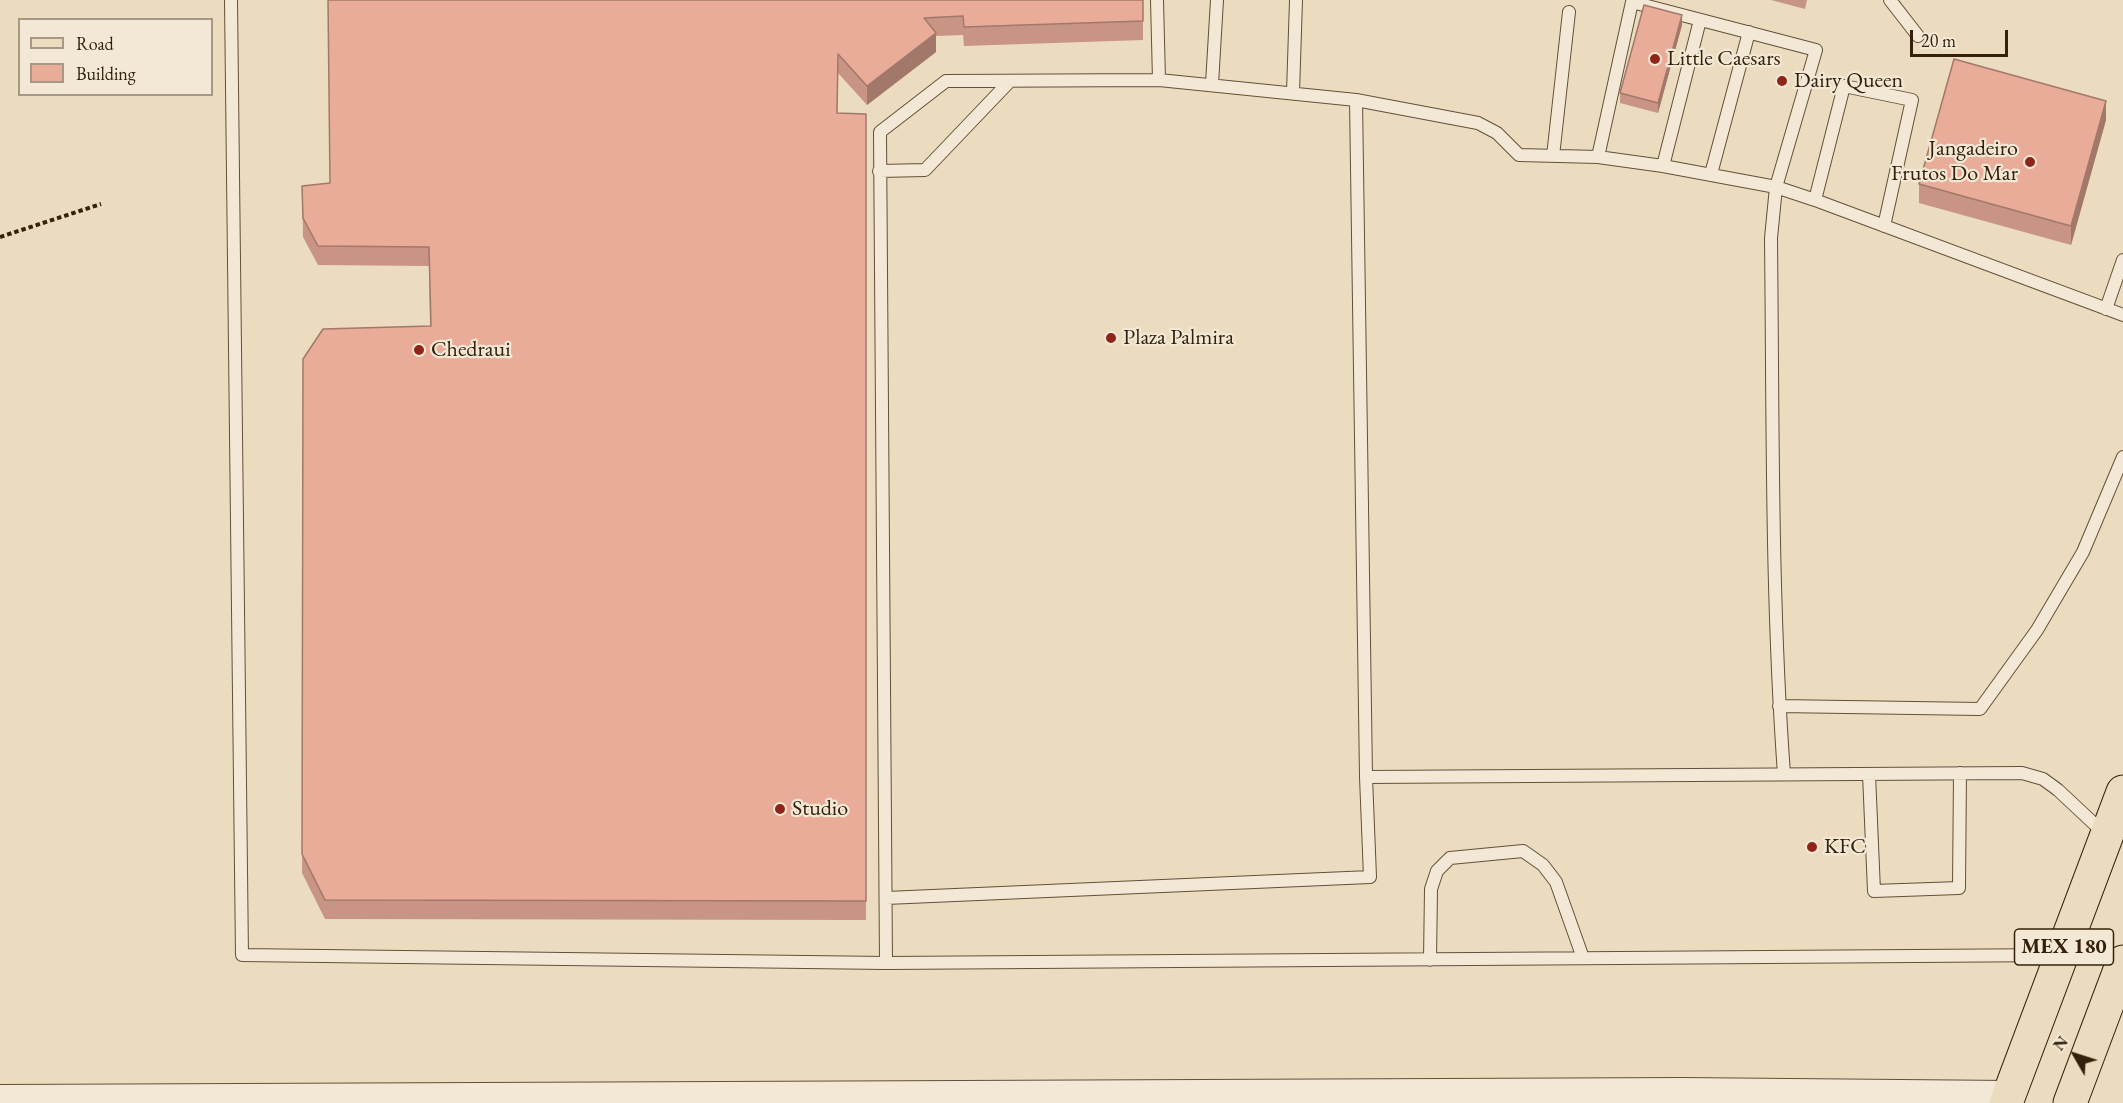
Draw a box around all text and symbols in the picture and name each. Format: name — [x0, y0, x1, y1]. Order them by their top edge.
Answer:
legend — [18, 18, 213, 96]
scale bar — [1913, 18, 2010, 56]
text: 20 m — [1921, 29, 1956, 52]
text: Road — [76, 32, 114, 55]
place label: Little Caesars — [1667, 46, 1781, 72]
marker: Little Caesars — [1648, 52, 1662, 66]
text: Building — [76, 62, 136, 85]
place label: Dairy Queen — [1794, 68, 1903, 94]
marker: Dairy Queen — [1775, 74, 1789, 88]
place label: Jangadeiro Frutos Do Mar — [1891, 136, 2018, 188]
marker: Jangadeiro Frutos Do Mar — [2023, 155, 2037, 169]
place label: Plaza Palmira — [1123, 325, 1234, 351]
marker: Plaza Palmira — [1104, 331, 1118, 345]
place label: Chedraui — [431, 337, 511, 363]
marker: Chedraui — [412, 343, 426, 357]
place label: Studio — [792, 796, 848, 822]
marker: Studio — [773, 802, 787, 816]
place label: KFC — [1824, 834, 1866, 860]
marker: KFC — [1805, 840, 1819, 854]
road number: MEX 180 — [2014, 929, 2114, 965]
north arrow — [2045, 1025, 2105, 1085]
text: N — [2048, 1032, 2073, 1055]

